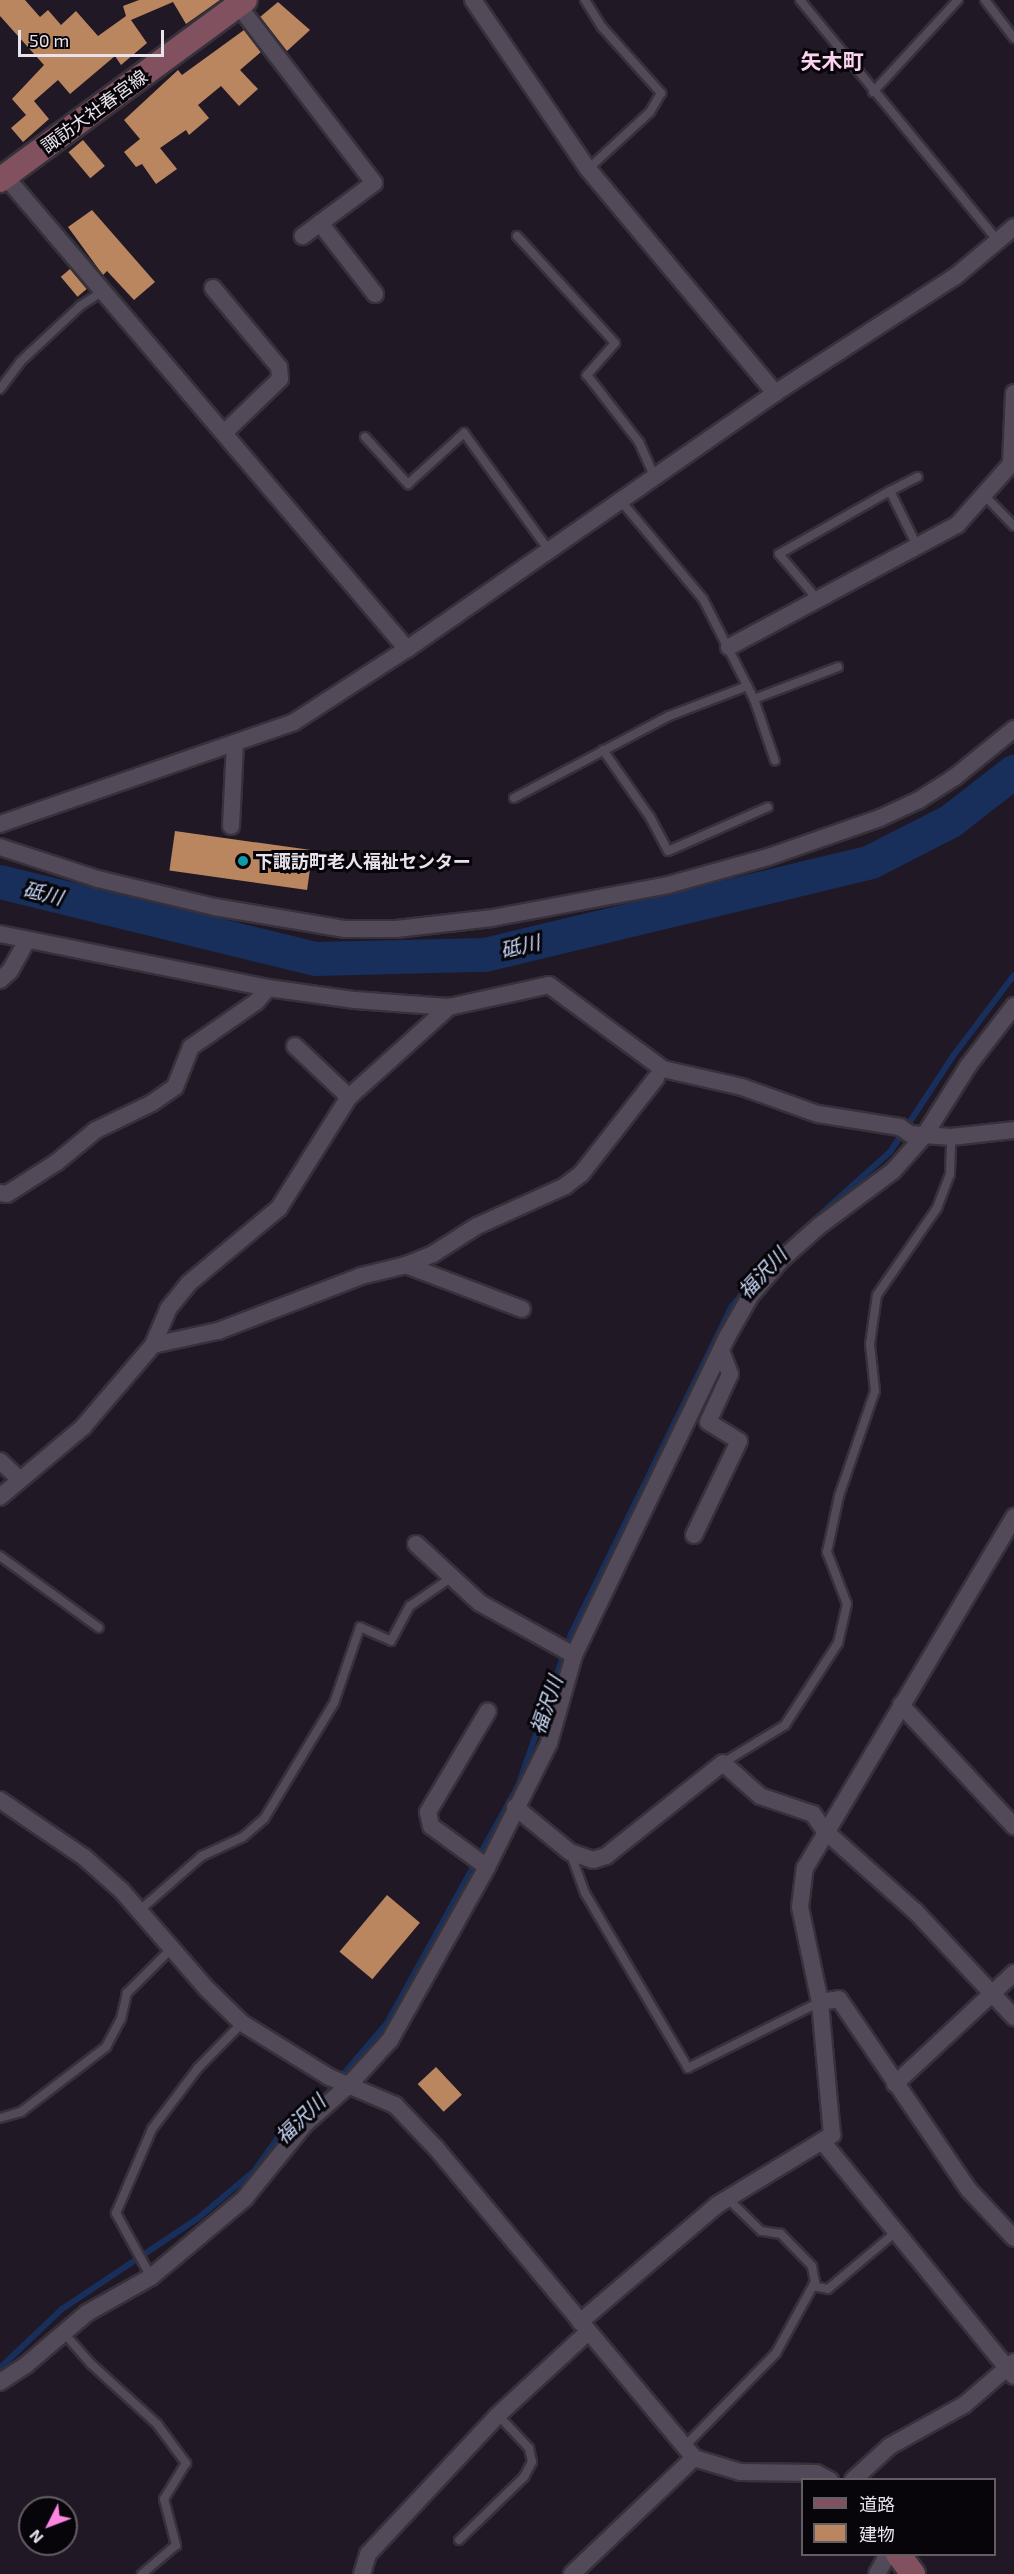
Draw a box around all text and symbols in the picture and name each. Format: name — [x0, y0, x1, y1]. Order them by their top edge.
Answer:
scale bar — [21, 18, 166, 56]
text: 50 m — [29, 29, 69, 51]
district label: 矢木町 — [801, 48, 863, 74]
street label: 諏訪大社春宮線 — [37, 65, 151, 157]
place label: 下諏訪町老人福祉センター — [255, 850, 471, 872]
marker: 下諏訪町老人福祉センター — [236, 854, 250, 868]
water label: 砥川 — [21, 877, 65, 909]
water label: 砥川 — [498, 930, 542, 962]
water label: 福沢川 — [733, 1243, 791, 1303]
water label: 福沢川 — [525, 1673, 567, 1737]
water label: 福沢川 — [270, 2090, 330, 2148]
legend — [801, 2478, 996, 2556]
text: 道路 — [859, 2493, 895, 2515]
north arrow — [18, 2496, 78, 2556]
text: 建物 — [859, 2523, 895, 2545]
text: N — [25, 2526, 47, 2548]

